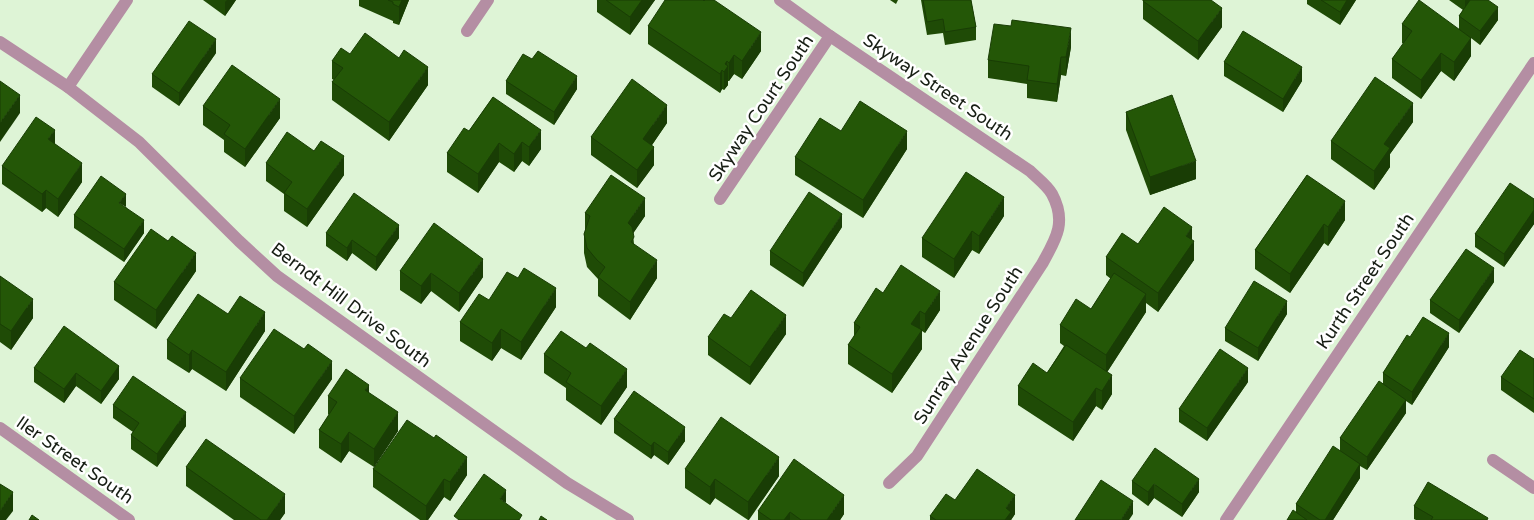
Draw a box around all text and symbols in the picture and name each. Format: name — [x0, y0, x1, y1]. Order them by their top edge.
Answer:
street label: Skyway Street South — [859, 29, 1017, 145]
street label: Skyway Court South — [704, 30, 818, 186]
street label: Kurth Street South — [1311, 209, 1419, 353]
street label: Berndt Hill Drive South — [267, 238, 435, 372]
street label: Sunray Avenue South — [909, 262, 1027, 428]
street label: Iler Street South — [12, 411, 138, 509]

